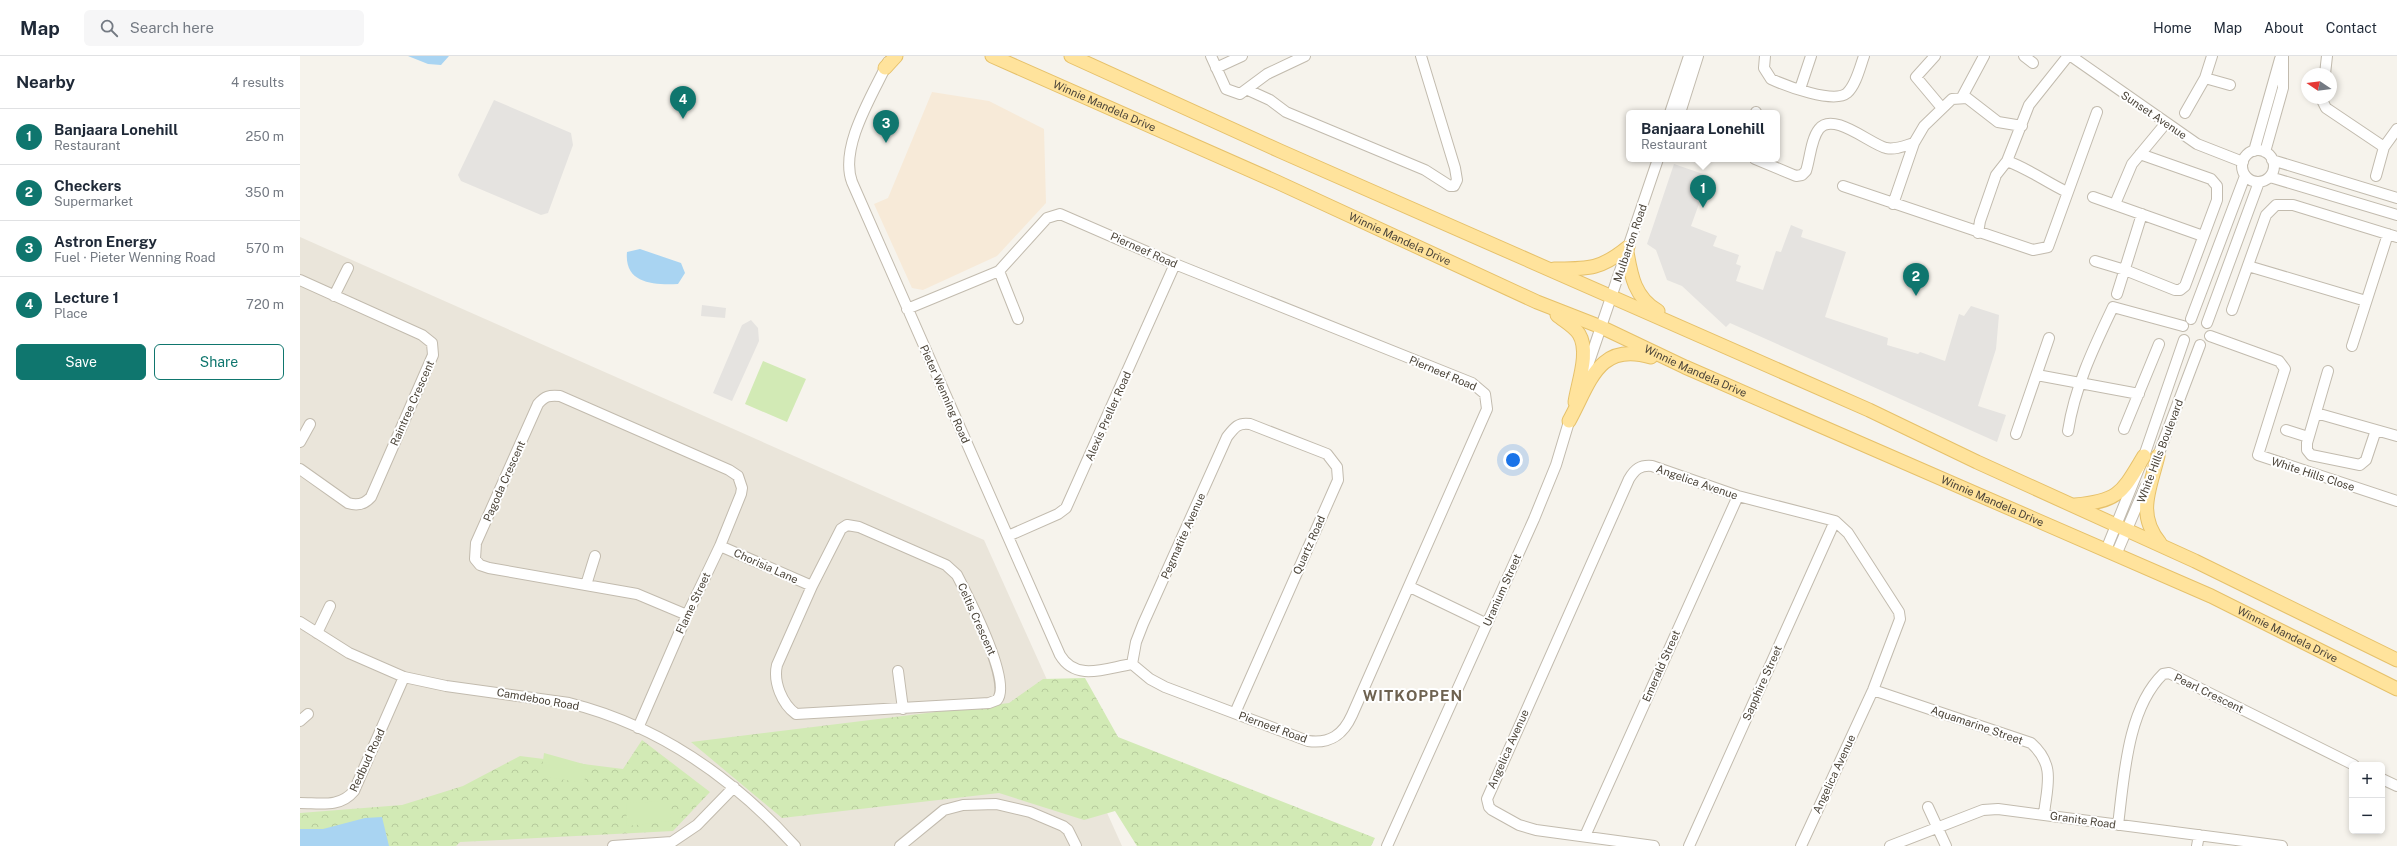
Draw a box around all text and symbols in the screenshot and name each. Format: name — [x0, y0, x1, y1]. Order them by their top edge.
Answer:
search box — [84, 10, 364, 46]
text: Map — [20, 17, 60, 39]
icon: search — [98, 17, 120, 39]
text: Search here — [130, 19, 214, 36]
text: Home — [2153, 20, 2192, 36]
text: Map — [2214, 20, 2242, 36]
text: About — [2264, 20, 2304, 36]
text: Contact — [2326, 20, 2377, 36]
north arrow — [2301, 68, 2337, 104]
text: Nearby — [16, 72, 75, 92]
text: 4 results — [231, 75, 284, 90]
street label: Winnie Mandela Drive — [1051, 78, 1158, 134]
pin: 4 — [670, 86, 696, 119]
street label: Sunset Avenue — [2119, 89, 2189, 141]
pin: 3 — [873, 110, 899, 143]
popup — [1626, 110, 1780, 162]
text: Banjaara Lonehill — [1641, 120, 1765, 137]
text: Banjaara Lonehill — [54, 121, 178, 138]
text: 1 — [26, 129, 32, 144]
text: 250 m — [246, 129, 284, 144]
text: Restaurant — [1641, 137, 1707, 152]
text: Restaurant — [54, 138, 120, 153]
pin: 1 — [1690, 175, 1716, 208]
text: Checkers — [54, 177, 121, 194]
text: 2 — [25, 185, 33, 200]
text: 350 m — [245, 185, 284, 200]
text: Supermarket — [54, 194, 133, 209]
street label: Mulbarton Road — [1611, 202, 1649, 284]
street label: Winnie Mandela Drive — [1347, 210, 1453, 267]
street label: Pierneef Road — [1109, 230, 1179, 270]
text: Astron Energy — [54, 233, 157, 250]
text: 3 — [25, 241, 33, 256]
text: 570 m — [246, 241, 284, 256]
text: Fuel · Pieter Wenning Road — [54, 250, 215, 265]
pin: 2 — [1903, 263, 1929, 296]
text: Lecture 1 — [54, 289, 119, 306]
text: 4 — [25, 297, 33, 312]
text: 720 m — [246, 297, 284, 312]
text: Place — [54, 306, 88, 321]
street label: Pieter Wenning Road — [918, 343, 972, 445]
street label: Winnie Mandela Drive — [1642, 343, 1749, 399]
button: Save — [16, 344, 146, 380]
button: Share — [154, 344, 284, 380]
street label: Pierneef Road — [1408, 353, 1478, 393]
street label: Raintree Crescent — [388, 359, 436, 447]
street label: Alexis Preller Road — [1083, 369, 1133, 463]
street label: White Hills Boulevard — [2135, 398, 2185, 504]
street label: Pagoda Crescent — [481, 439, 527, 523]
your location — [1503, 450, 1523, 470]
street label: White Hills Close — [2270, 455, 2356, 493]
street label: Angelica Avenue — [1655, 462, 1739, 502]
street label: Winnie Mandela Drive — [1939, 473, 2046, 528]
street label: Pegmatite Avenue — [1159, 491, 1207, 581]
street label: Quartz Road — [1291, 514, 1327, 576]
street label: Chorisia Lane — [732, 546, 800, 586]
street label: Uranium Street — [1481, 552, 1523, 628]
street label: Flame Street — [674, 570, 712, 636]
street label: Celtis Crescent — [956, 581, 998, 657]
street label: Winnie Mandela Drive — [2235, 604, 2340, 664]
street label: Emerald Street — [1640, 628, 1682, 704]
street label: Sapphire Street — [1740, 644, 1784, 722]
street label: Pearl Crescent — [2172, 671, 2246, 715]
street label: Camdeboo Road — [496, 686, 580, 712]
district label: WITKOPPEN — [1363, 687, 1463, 704]
street label: Aquamarine Street — [1929, 704, 2025, 746]
street label: Angelica Avenue — [1485, 708, 1531, 790]
street label: Pierneef Road — [1237, 709, 1309, 745]
street label: Redbud Road — [347, 726, 387, 794]
street label: Angelica Avenue — [1810, 733, 1858, 815]
map controls — [2349, 762, 2385, 834]
button: + — [2349, 762, 2385, 798]
button: − — [2349, 798, 2385, 834]
street label: Granite Road — [2049, 809, 2117, 831]

